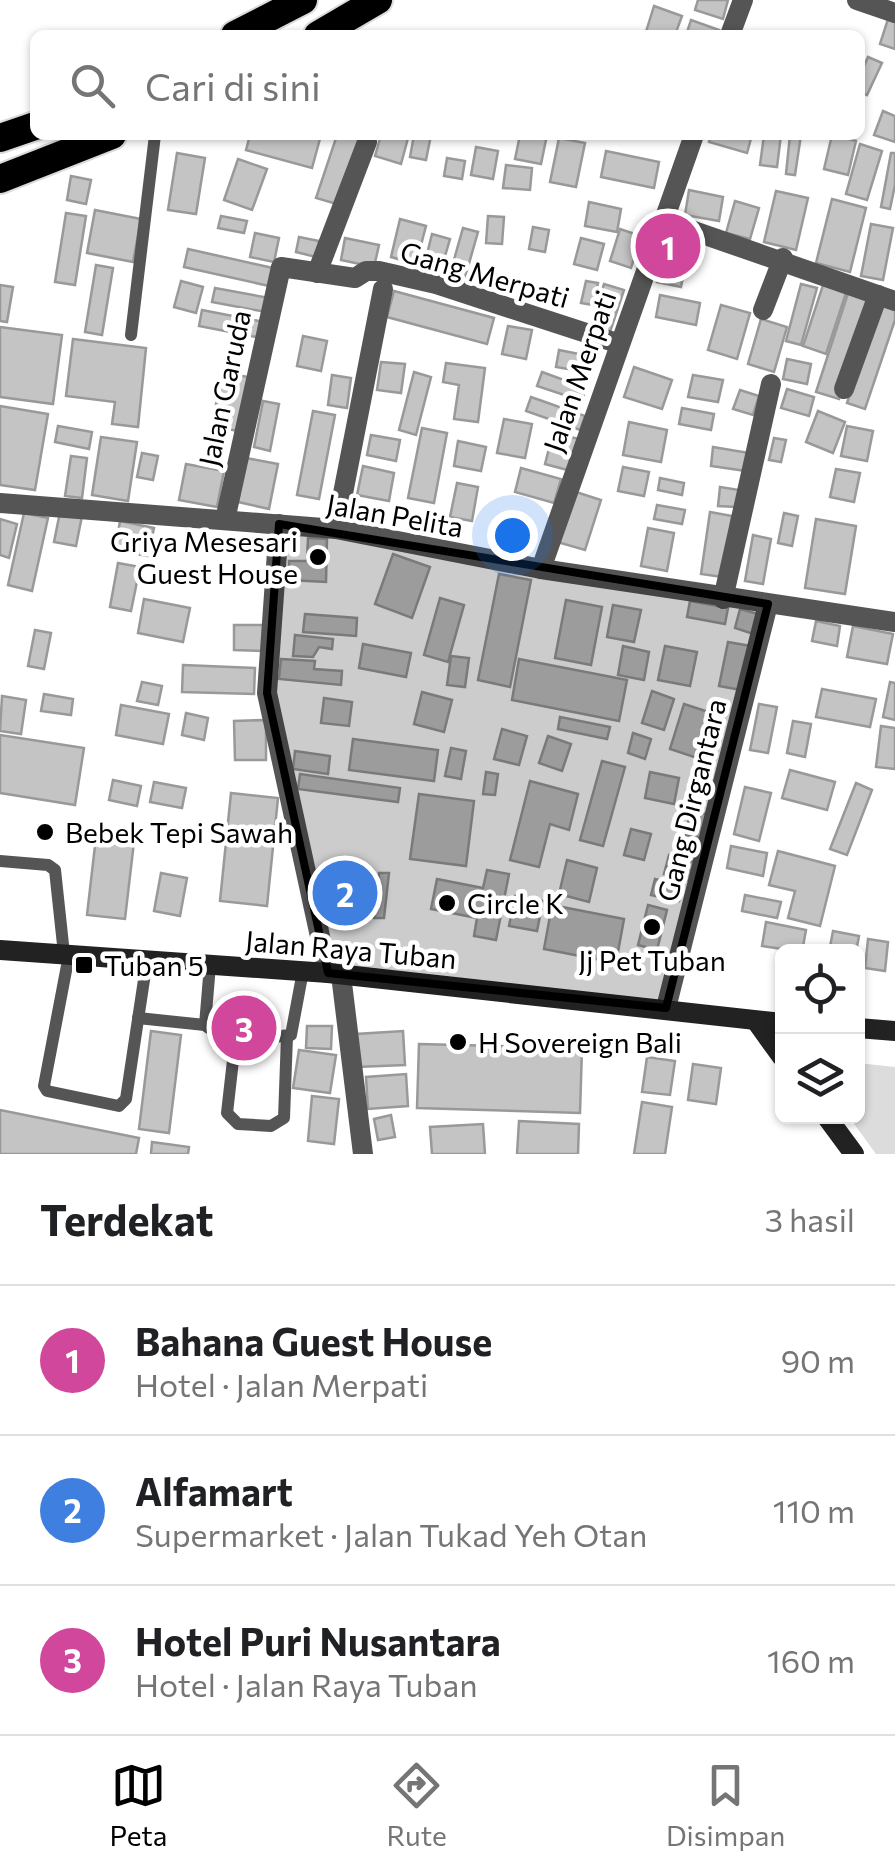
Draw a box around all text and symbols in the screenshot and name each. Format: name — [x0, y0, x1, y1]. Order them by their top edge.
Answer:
search box — [30, 30, 865, 140]
icon: search — [65, 58, 120, 113]
text: Cari di sini — [145, 62, 321, 109]
pin: 1 — [636, 208, 700, 284]
street label: Gang Merpati — [397, 234, 573, 314]
street label: Jalan Merpati — [535, 286, 623, 456]
street label: Jalan Garuda — [191, 307, 257, 469]
street label: Jalan Pelita — [324, 486, 466, 544]
your location — [487, 510, 538, 561]
place label: Griya Mesesari Guest House — [110, 524, 298, 590]
marker: Griya Mesesari Guest House — [307, 546, 329, 568]
street label: Gang Dirgantara — [649, 695, 733, 905]
place label: Bebek Tepi Sawah — [65, 815, 293, 849]
marker: Bebek Tepi Sawah — [34, 821, 56, 843]
pin: 2 — [312, 856, 378, 930]
place label: Circle K — [467, 886, 564, 920]
marker: Circle K — [436, 892, 458, 914]
marker: Jj Pet Tuban — [641, 916, 663, 938]
street label: Jalan Raya Tuban — [244, 923, 458, 975]
place label: Jj Pet Tuban — [578, 943, 726, 977]
map controls — [775, 944, 865, 1124]
button: locate — [775, 944, 865, 1034]
place label: Tuban 5 — [104, 948, 204, 982]
marker: Tuban 5 — [73, 954, 95, 976]
pin: 3 — [212, 990, 276, 1066]
place label: H Sovereign Bali — [478, 1025, 682, 1059]
marker: H Sovereign Bali — [447, 1031, 469, 1053]
button: layers — [775, 1034, 865, 1124]
text: Terdekat — [40, 1193, 214, 1245]
text: 3 hasil — [765, 1199, 855, 1239]
text: Bahana Guest House — [135, 1317, 492, 1364]
text: 1 — [65, 1340, 80, 1380]
text: 90 m — [781, 1340, 855, 1380]
text: Hotel · Jalan Merpati — [135, 1364, 428, 1404]
text: Alfamart — [135, 1467, 293, 1514]
text: 2 — [63, 1490, 82, 1530]
text: 110 m — [773, 1490, 855, 1530]
text: Supermarket · Jalan Tukad Yeh Otan — [135, 1514, 647, 1554]
text: Hotel Puri Nusantara — [135, 1617, 501, 1664]
text: 3 — [63, 1640, 82, 1680]
text: 160 m — [767, 1640, 855, 1680]
text: Hotel · Jalan Raya Tuban — [135, 1664, 478, 1704]
tab: Peta — [110, 1758, 167, 1852]
tab: Rute — [387, 1758, 447, 1852]
tab: Disimpan — [666, 1758, 785, 1852]

